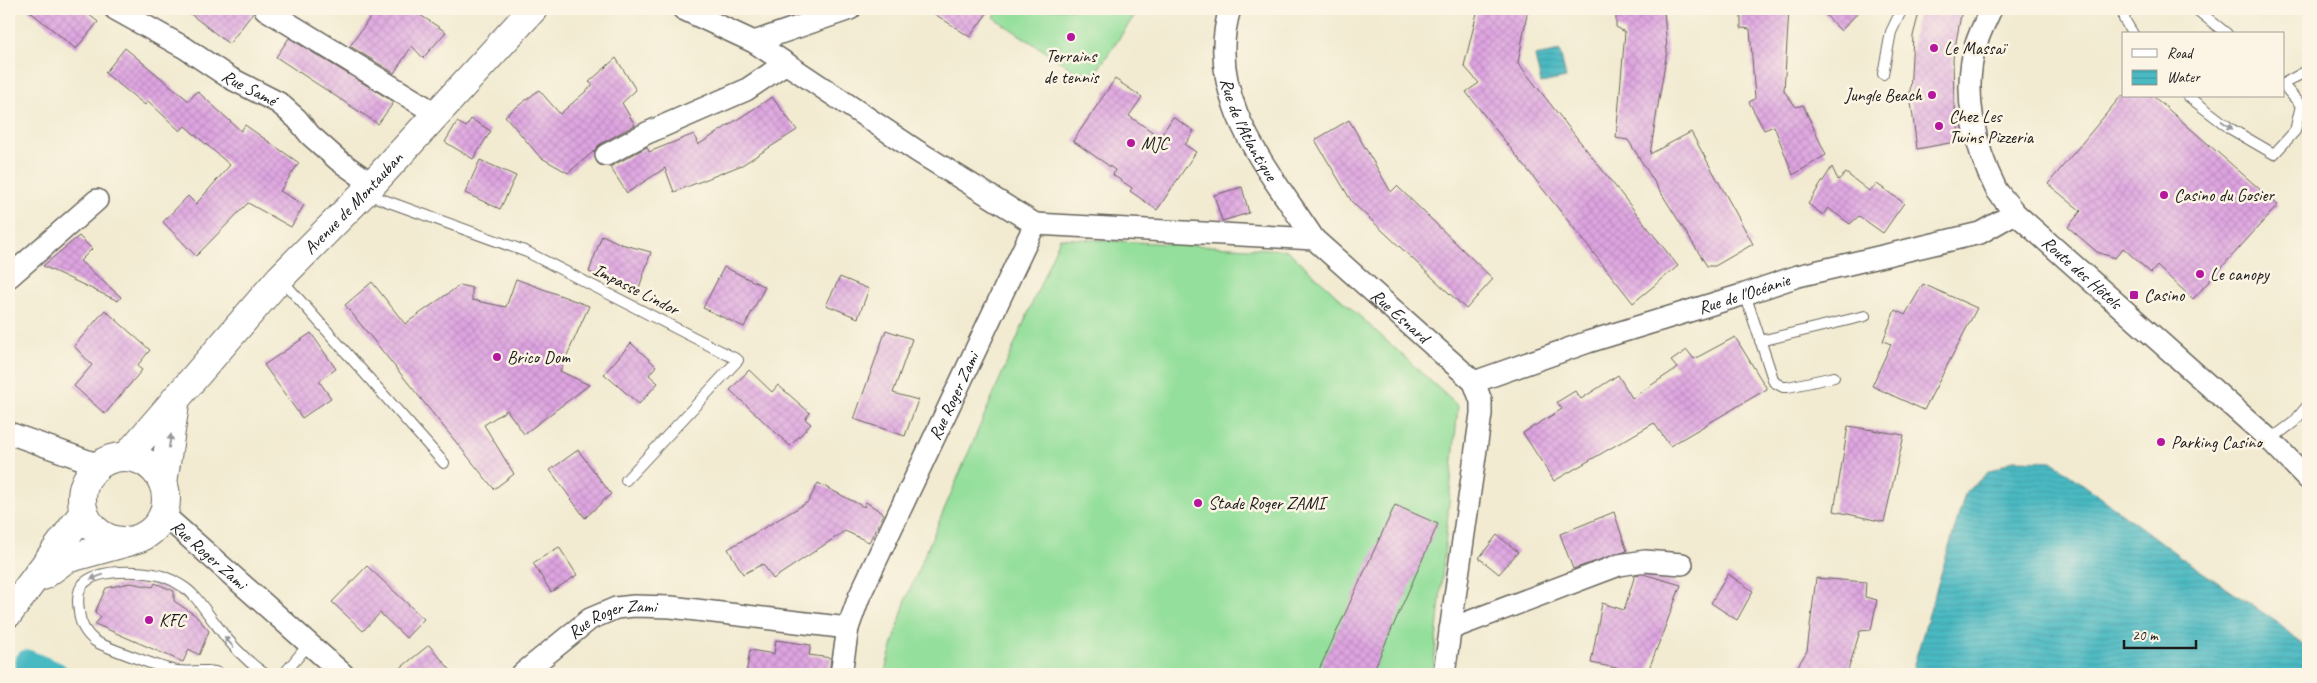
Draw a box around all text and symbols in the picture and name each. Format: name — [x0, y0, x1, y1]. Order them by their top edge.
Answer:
marker: Terrains de tennis — [1065, 31, 1077, 43]
legend — [2122, 32, 2284, 98]
place label: Le Massaï — [1944, 37, 2009, 59]
marker: Le Massaï — [1928, 42, 1940, 54]
text: Road — [2167, 44, 2194, 63]
place label: Terrains de tennis — [1044, 45, 1100, 88]
street label: Rue Samé — [218, 65, 283, 112]
text: Water — [2167, 68, 2201, 87]
street label: Rue de l'Atlantique — [1216, 76, 1283, 186]
place label: Jungle Beach — [1844, 84, 1923, 106]
marker: Jungle Beach — [1926, 89, 1938, 101]
place label: Chez Les Twins Pizzeria — [1949, 105, 2035, 148]
marker: Chez Les Twins Pizzeria — [1933, 120, 1945, 132]
one-way arrow — [2220, 120, 2233, 131]
place label: MJC — [1141, 132, 1170, 154]
marker: MJC — [1125, 137, 1137, 149]
street label: Avenue de Montauban — [299, 146, 408, 259]
place label: Casino du Gosier — [2174, 184, 2275, 206]
marker: Casino du Gosier — [2158, 189, 2170, 201]
street label: Route des Hôtels — [2037, 231, 2128, 315]
street label: Impasse Lindor — [589, 258, 685, 321]
place label: Le canopy — [2210, 263, 2271, 285]
street label: Rue de l'Océanie — [1695, 268, 1794, 319]
marker: Le canopy — [2194, 268, 2206, 280]
street label: Rue Esnard — [1366, 284, 1436, 350]
place label: Casino — [2144, 284, 2186, 306]
marker: Casino — [2128, 289, 2140, 301]
place label: Brico Dom — [507, 346, 571, 368]
street label: Rue Roger Zami — [924, 347, 985, 443]
marker: Brico Dom — [491, 351, 503, 363]
place label: Parking Casino — [2171, 431, 2263, 453]
one-way arrow — [166, 432, 174, 448]
marker: Parking Casino — [2155, 436, 2167, 448]
place label: Stade Roger ZAMI — [1208, 492, 1328, 514]
marker: Stade Roger ZAMI — [1192, 497, 1204, 509]
street label: Rue Roger Zami — [166, 515, 253, 596]
one-way arrow — [89, 574, 104, 582]
street label: Rue Roger Zami — [563, 595, 659, 644]
place label: KFC — [159, 609, 188, 631]
marker: KFC — [143, 614, 155, 626]
scale bar — [2124, 618, 2197, 650]
text: 20 m — [2132, 626, 2159, 645]
one-way arrow — [224, 635, 235, 648]

